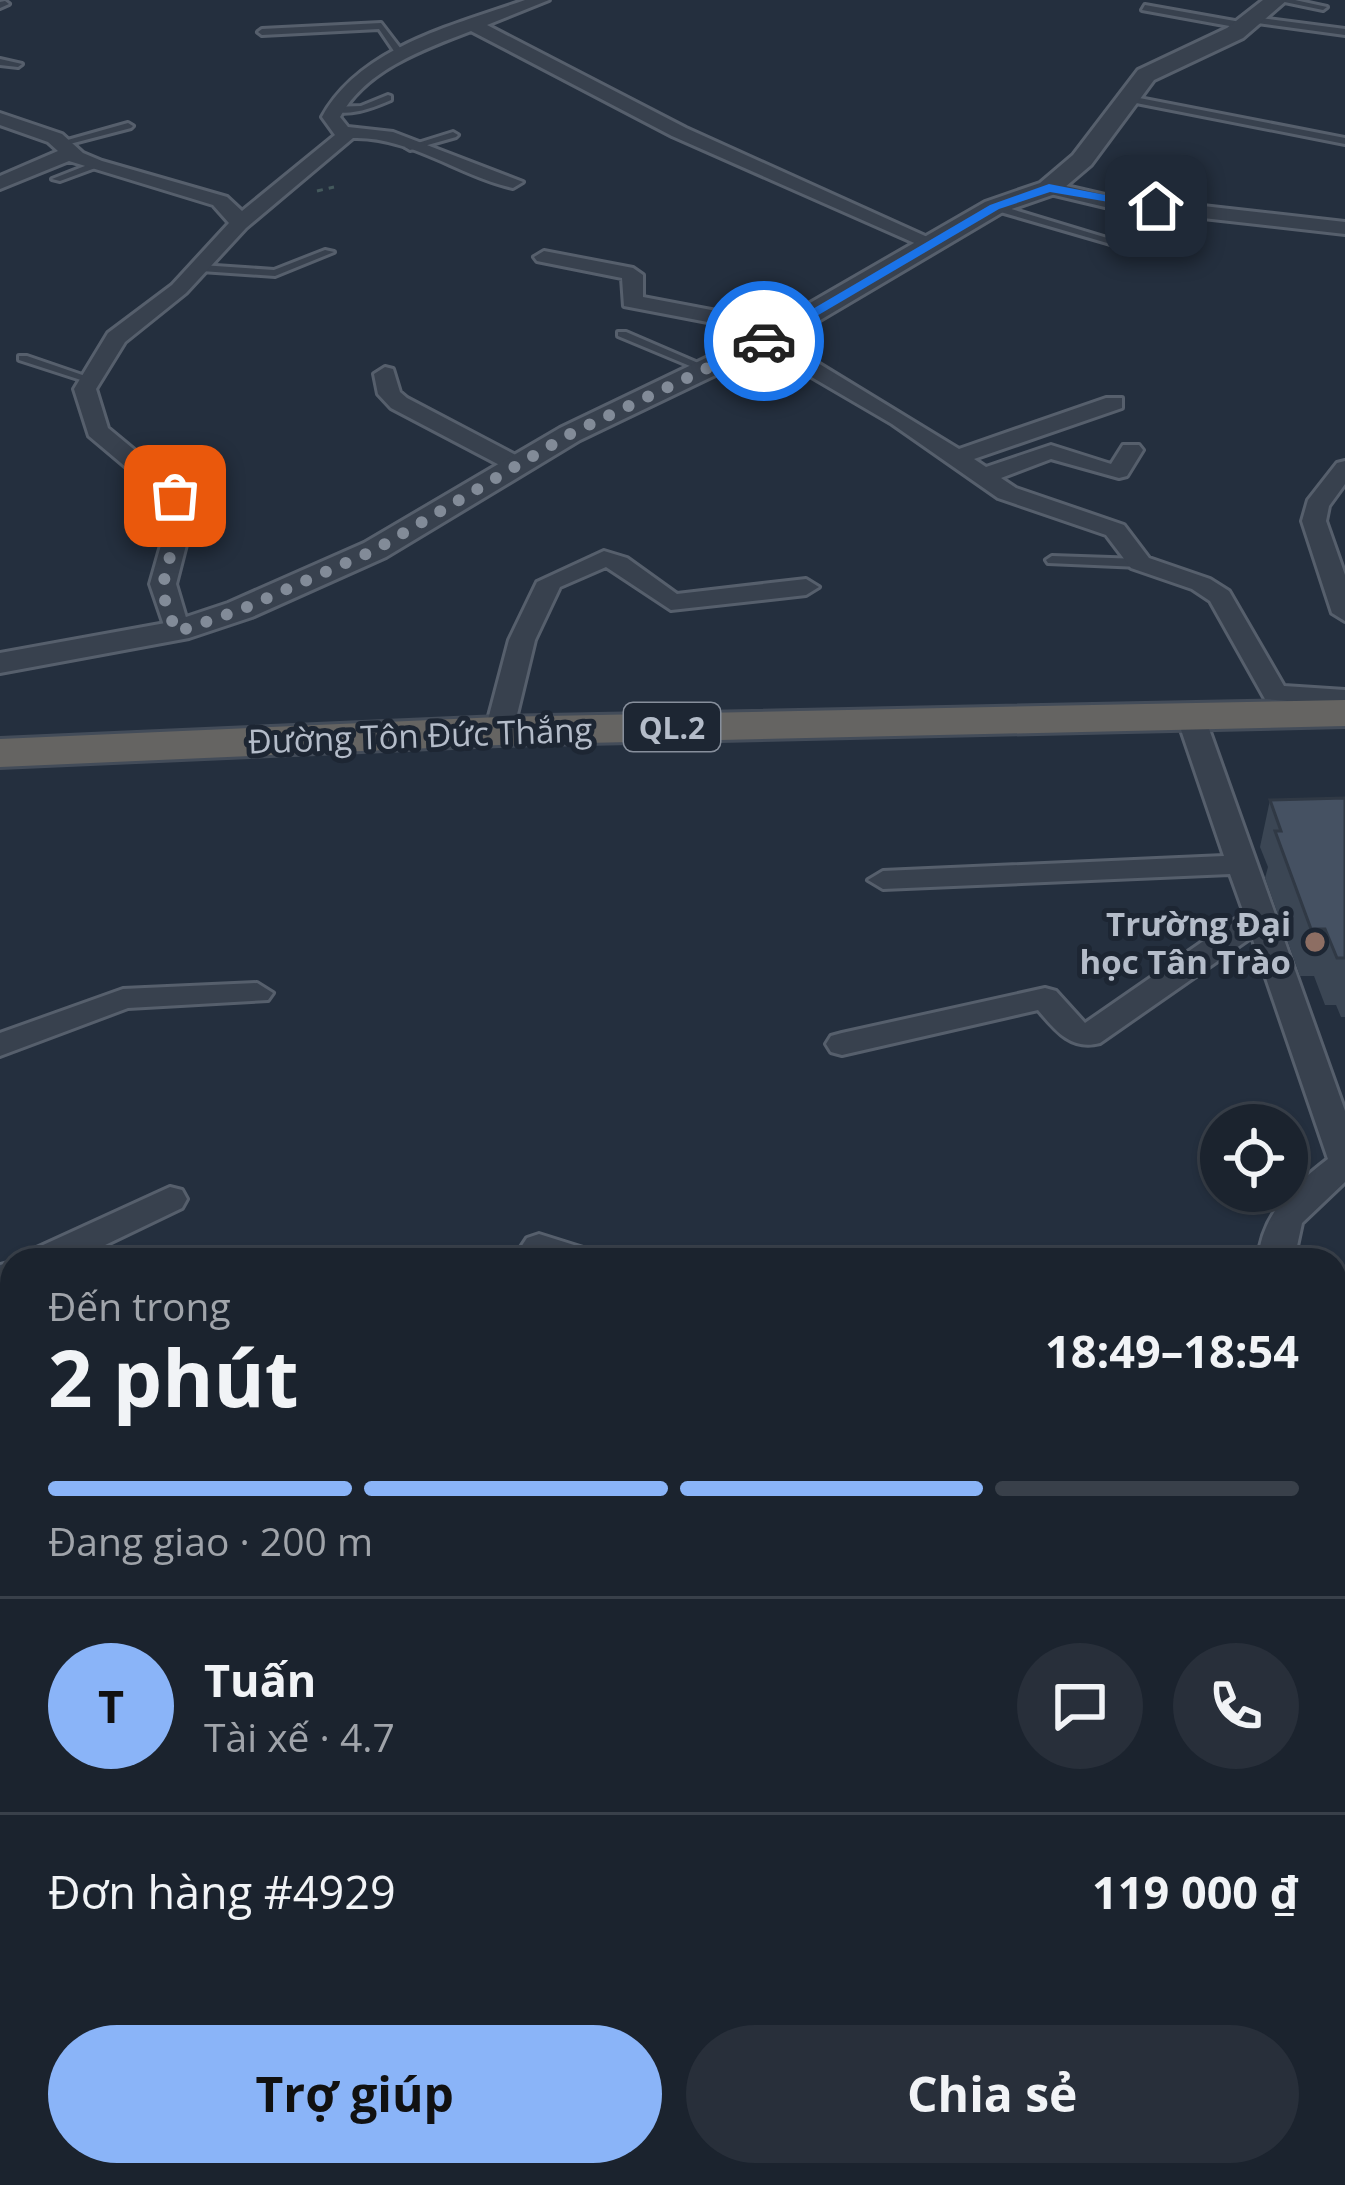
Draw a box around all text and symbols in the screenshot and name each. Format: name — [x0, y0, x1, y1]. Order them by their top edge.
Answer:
pin — [1105, 155, 1207, 257]
icon: home — [1123, 173, 1189, 239]
courier — [704, 281, 824, 401]
icon: car — [731, 308, 797, 374]
pin — [124, 445, 226, 547]
icon: bag — [142, 463, 208, 529]
road number: QL.2 — [624, 703, 720, 751]
street label: Đường Tôn Đức Thắng — [247, 706, 593, 764]
place label: Trường Đại học Tân Trào — [1080, 901, 1291, 984]
marker: Trường Đại học Tân Trào — [1302, 929, 1328, 955]
map controls — [1200, 1104, 1308, 1212]
button: locate — [1200, 1104, 1308, 1212]
text: Đến trong — [48, 1279, 231, 1332]
text: 18:49–18:54 — [1045, 1320, 1299, 1381]
text: 2 phút — [48, 1324, 299, 1430]
text: Đang giao · 200 m — [48, 1514, 373, 1567]
button: chat — [1017, 1643, 1143, 1769]
button: phone — [1173, 1643, 1299, 1769]
text: Tuấn — [204, 1649, 316, 1710]
text: T — [98, 1675, 124, 1736]
text: Tài xế · 4.7 — [204, 1710, 395, 1763]
text: Đơn hàng #4929 — [48, 1861, 396, 1922]
text: 119 000 ₫ — [1092, 1861, 1299, 1922]
button: Trợ giúp — [48, 2025, 662, 2163]
button: Chia sẻ — [686, 2025, 1299, 2163]

